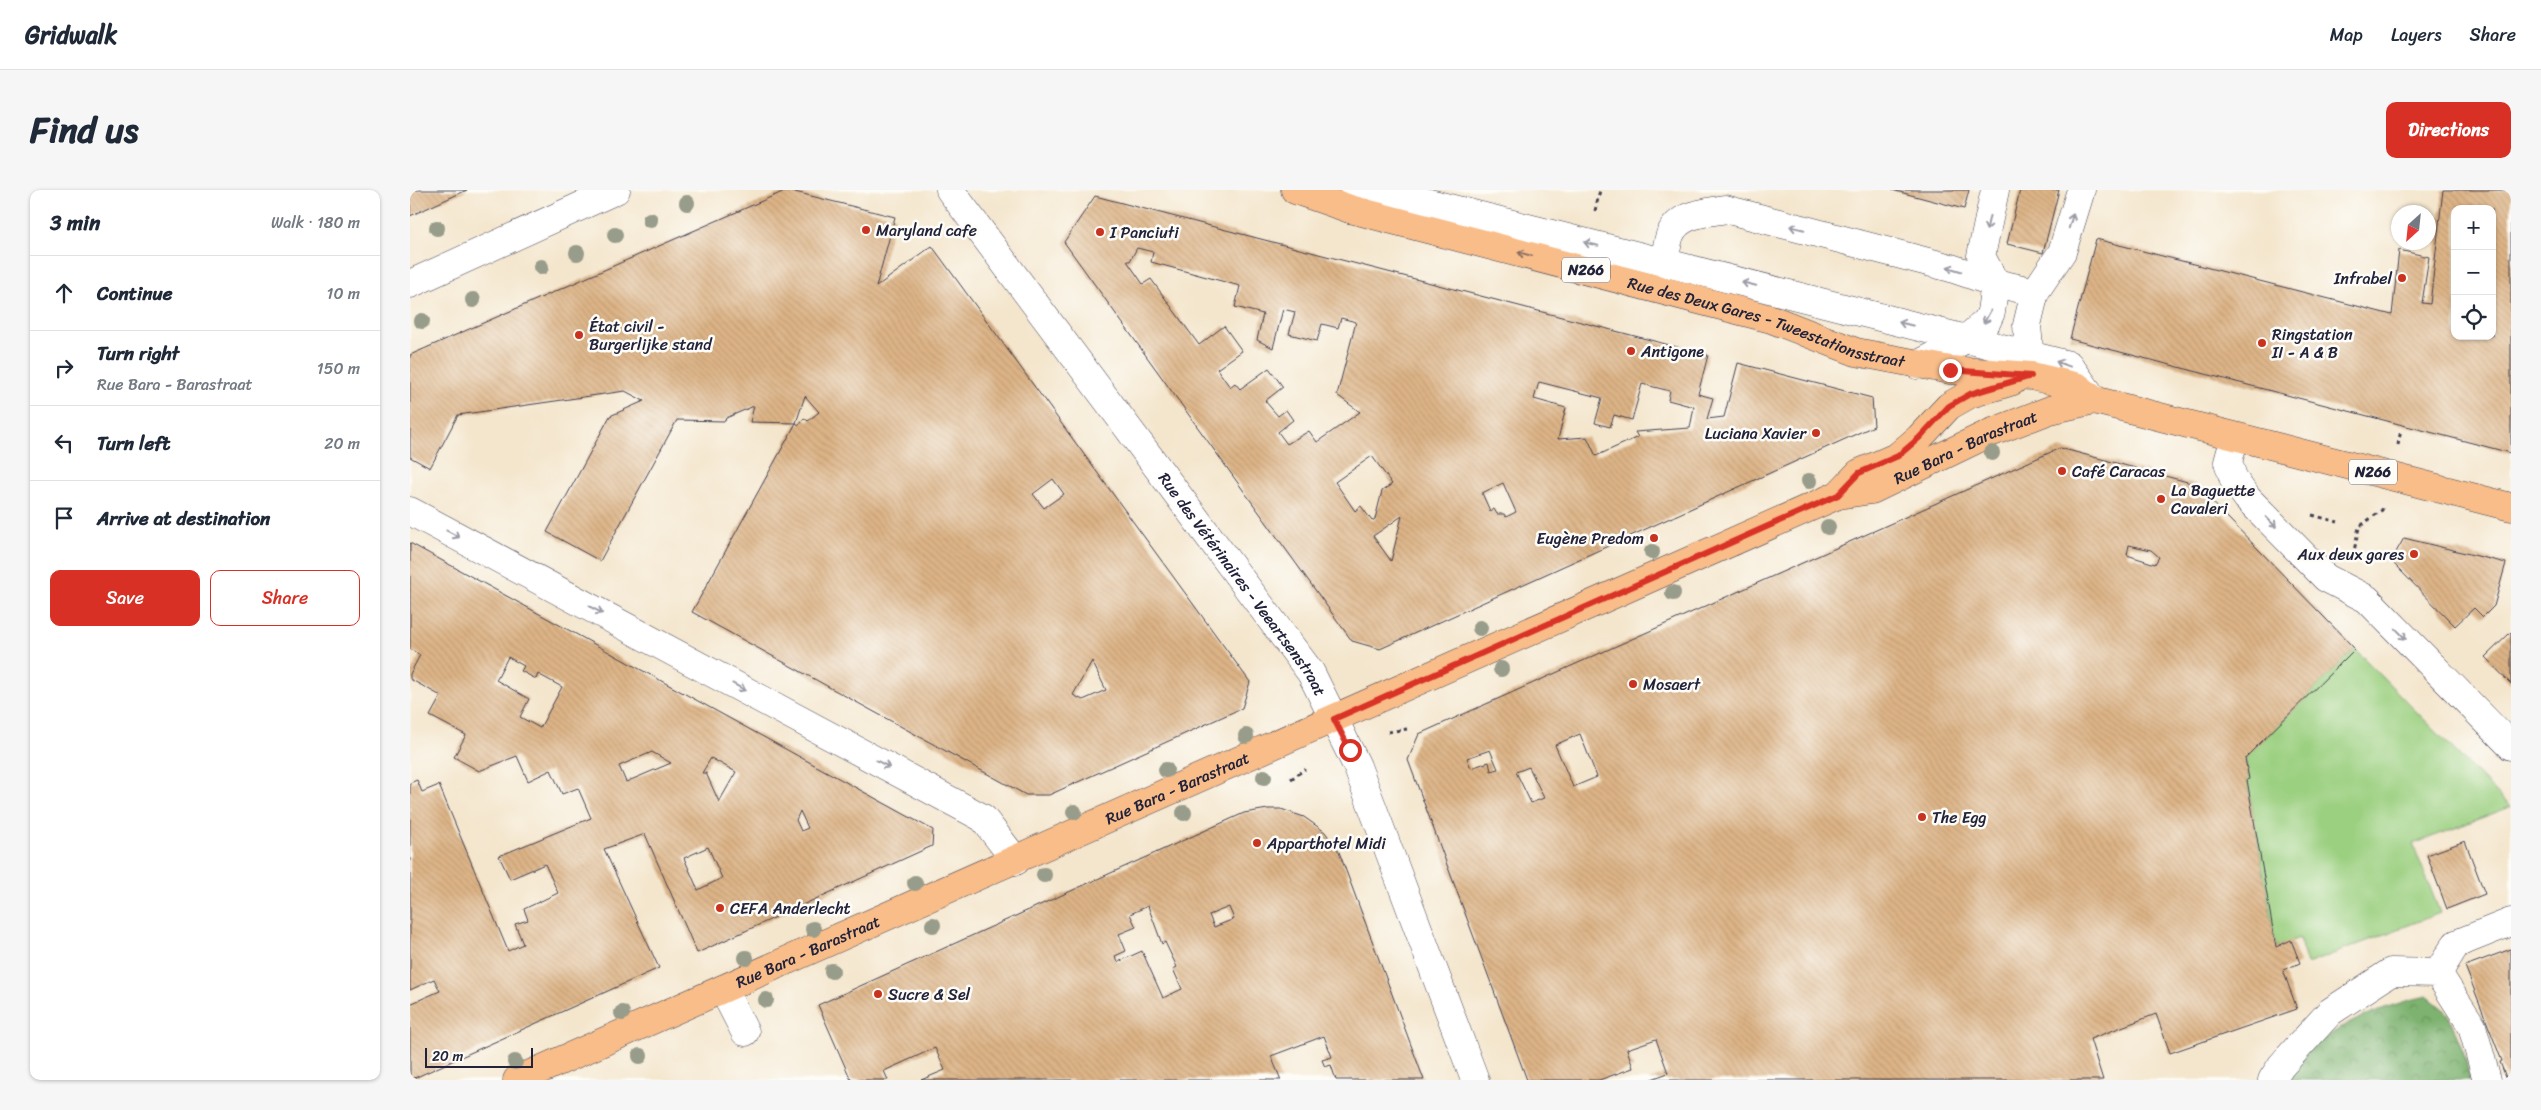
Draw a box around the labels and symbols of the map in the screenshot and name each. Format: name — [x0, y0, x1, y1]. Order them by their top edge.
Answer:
north arrow — [2391, 205, 2436, 250]
one-way arrow — [2067, 213, 2077, 229]
one-way arrow — [1983, 214, 1992, 230]
place label: Maryland cafe — [876, 216, 977, 245]
place label: I Panciuti — [1109, 218, 1179, 247]
one-way arrow — [1790, 223, 1806, 232]
marker: Maryland cafe — [860, 224, 872, 236]
marker: I Panciuti — [1094, 226, 1106, 238]
one-way arrow — [1583, 239, 1599, 248]
one-way arrow — [1518, 249, 1534, 259]
road number: N266 — [1562, 258, 1610, 282]
one-way arrow — [1947, 264, 1963, 273]
place label: Infrabel — [2333, 264, 2392, 293]
street label: Rue des Deux Gares - Tweestationsstraat — [1625, 268, 1908, 376]
marker: Infrabel — [2396, 272, 2408, 284]
one-way arrow — [1741, 279, 1757, 288]
one-way arrow — [1982, 309, 1992, 323]
place label: État civil - Burgerlijke stand — [589, 312, 713, 359]
one-way arrow — [1898, 319, 1914, 328]
place label: Ringstation II - A & B — [2271, 320, 2353, 367]
marker: État civil - Burgerlijke stand — [573, 329, 585, 341]
place label: Antigone — [1640, 337, 1704, 366]
marker: Ringstation II - A & B — [2256, 337, 2268, 349]
marker: Antigone — [1625, 345, 1637, 357]
route end — [1939, 359, 1962, 382]
one-way arrow — [2055, 359, 2071, 369]
street label: Rue Bara - Barastraat — [1888, 402, 2042, 493]
place label: Luciana Xavier — [1705, 419, 1807, 448]
marker: Luciana Xavier — [1810, 427, 1822, 439]
place label: Café Caracas — [2072, 457, 2166, 486]
road number: N266 — [2349, 460, 2397, 484]
marker: Café Caracas — [2056, 465, 2068, 477]
street label: Rue des Vétérinaires - Veeartsenstraat — [1150, 466, 1334, 701]
place label: La Baguette Cavaleri — [2171, 476, 2255, 523]
marker: La Baguette Cavaleri — [2155, 493, 2167, 505]
one-way arrow — [2265, 516, 2277, 528]
place label: Eugène Predom — [1536, 524, 1644, 553]
one-way arrow — [445, 529, 460, 539]
marker: Eugène Predom — [1648, 532, 1660, 544]
place label: Aux deux gares — [2297, 540, 2404, 569]
marker: Aux deux gares — [2408, 548, 2420, 560]
one-way arrow — [588, 606, 603, 616]
one-way arrow — [2395, 628, 2408, 640]
place label: Mosaert — [1643, 670, 1701, 699]
marker: Mosaert — [1627, 678, 1639, 690]
one-way arrow — [732, 682, 747, 692]
route start — [1339, 739, 1362, 762]
street label: Rue Bara - Barastraat — [1100, 743, 1254, 833]
one-way arrow — [875, 759, 890, 769]
place label: The Egg — [1932, 803, 1987, 832]
marker: The Egg — [1916, 811, 1928, 823]
place label: Apparthotel Midi — [1266, 829, 1386, 858]
marker: Apparthotel Midi — [1251, 837, 1263, 849]
place label: CEFA Anderlecht — [730, 894, 851, 923]
marker: CEFA Anderlecht — [714, 902, 726, 914]
street label: Rue Bara - Barastraat — [731, 907, 885, 996]
place label: Sucre & Sel — [888, 980, 971, 1009]
marker: Sucre & Sel — [872, 988, 884, 1000]
scale bar — [425, 1045, 532, 1068]

